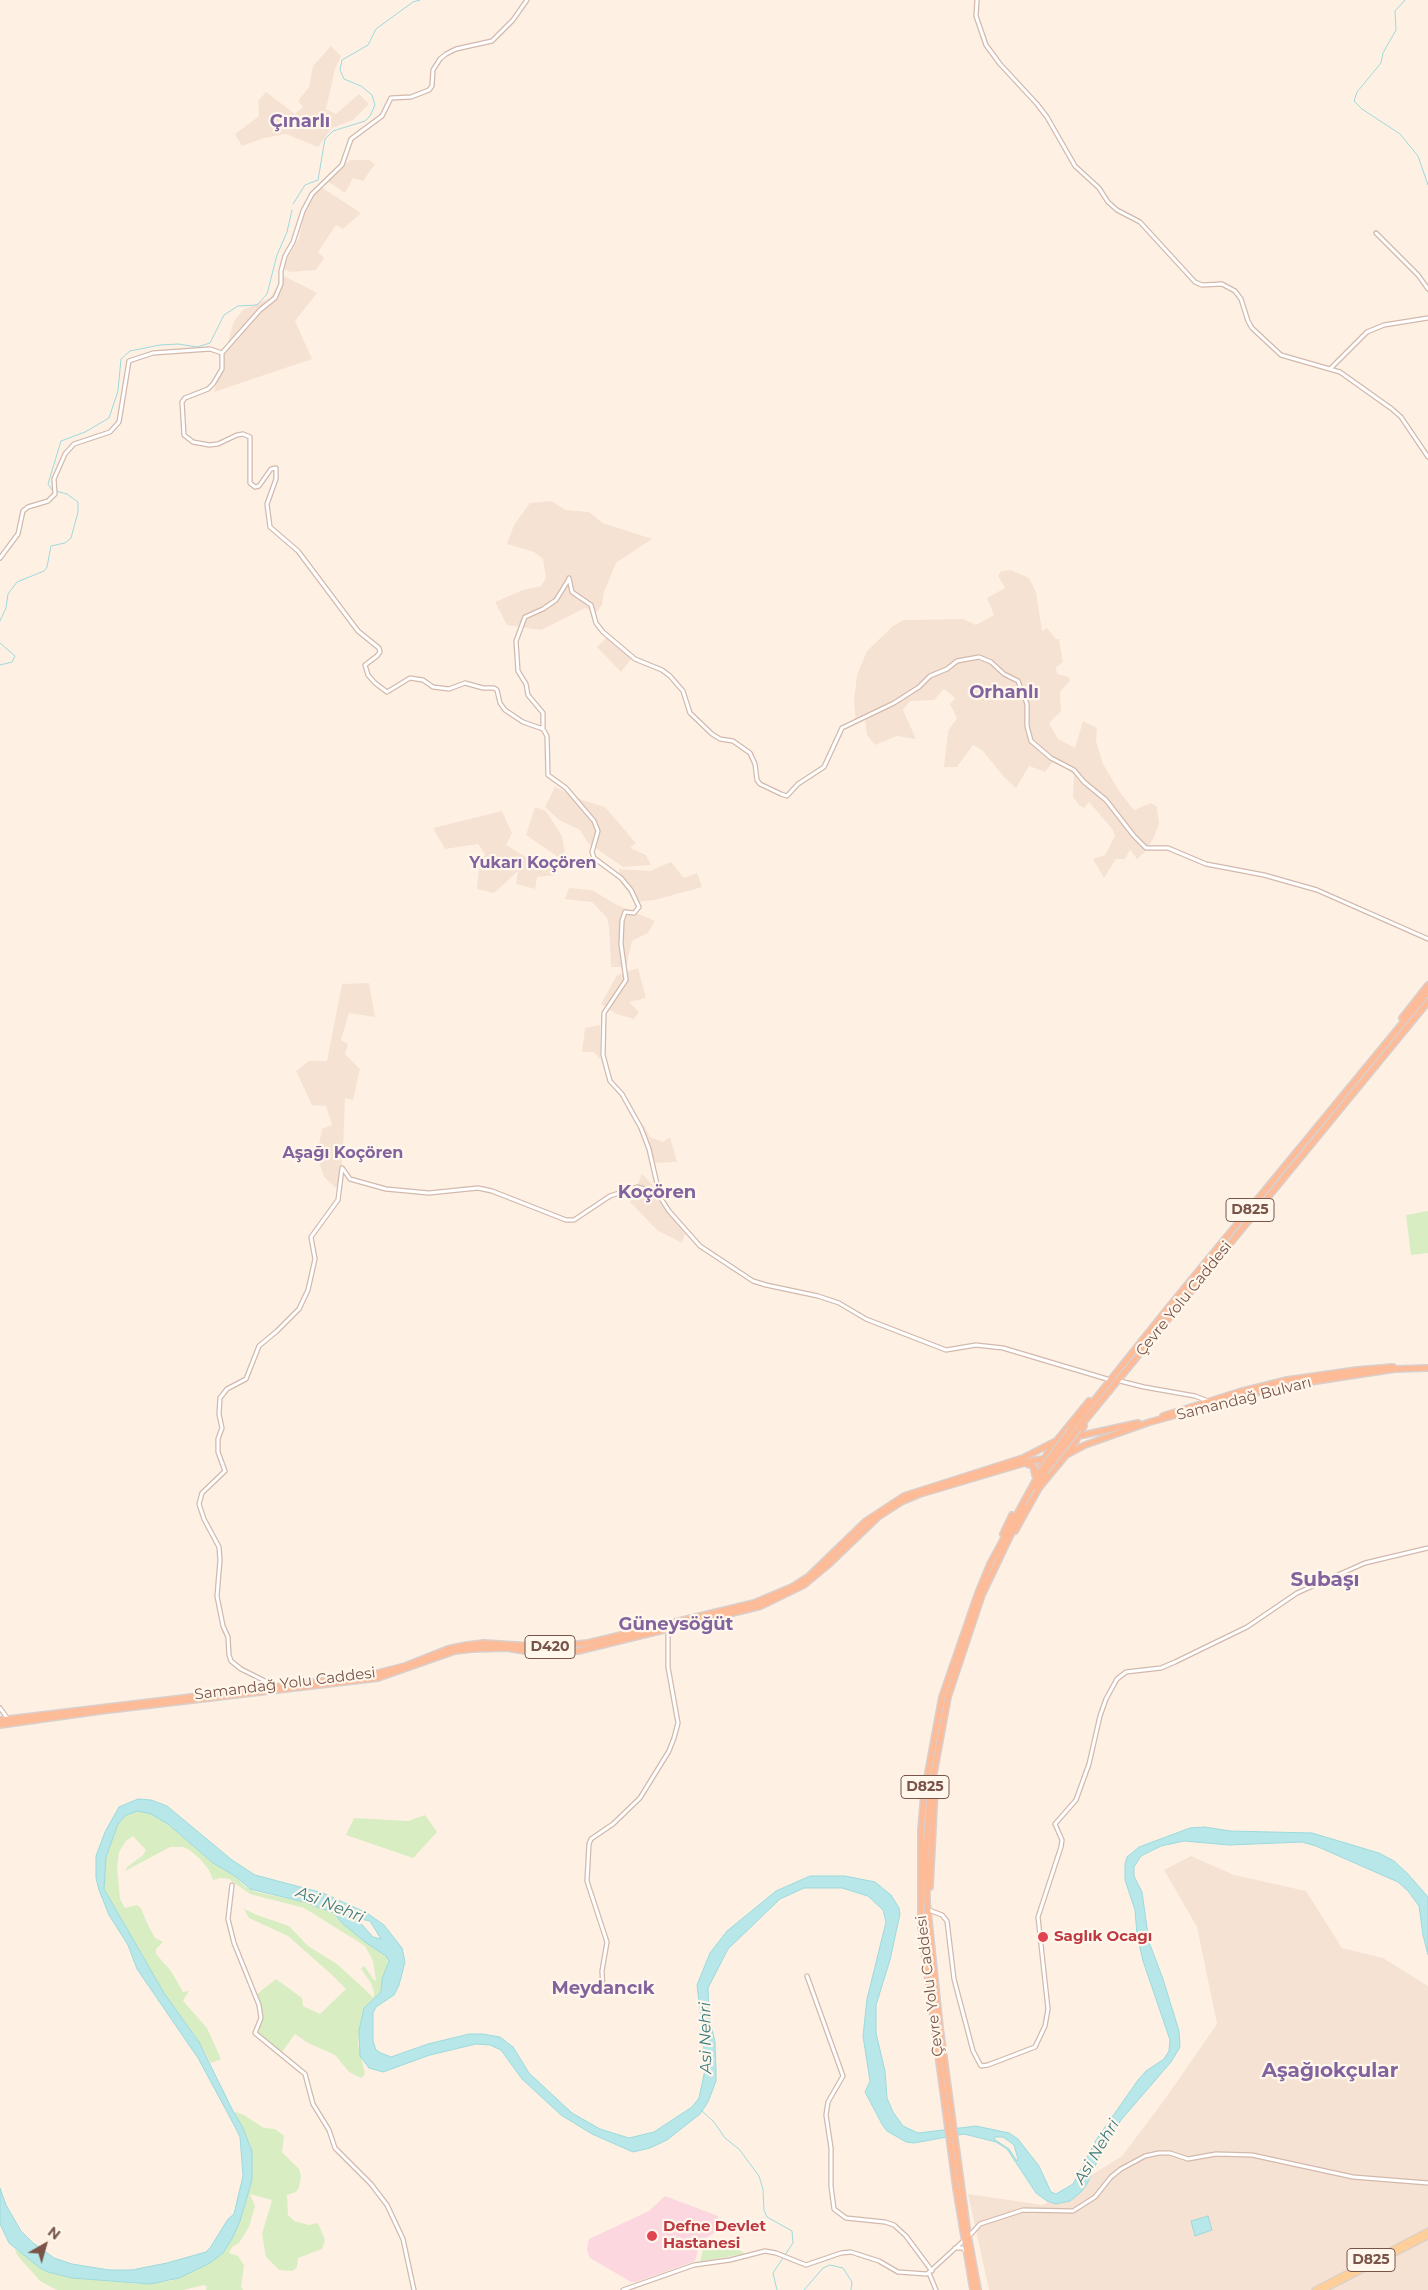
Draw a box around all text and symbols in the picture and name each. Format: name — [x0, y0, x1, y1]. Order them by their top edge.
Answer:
district label: Çınarlı — [270, 111, 330, 133]
district label: Orhanlı — [969, 682, 1039, 704]
district label: Yukarı Koçören — [469, 853, 597, 873]
district label: Aşağı Koçören — [283, 1143, 403, 1163]
district label: Koçören — [618, 1182, 696, 1204]
road number: D825 — [1226, 1198, 1274, 1222]
street label: Çevre Yolu Caddesi — [1132, 1238, 1236, 1360]
street label: Samandağ Bulvarı — [1175, 1374, 1313, 1424]
district label: Subaşı — [1290, 1568, 1360, 1592]
district label: Güneysöğüt — [619, 1614, 733, 1636]
road number: D420 — [525, 1635, 575, 1658]
street label: Samandağ Yolu Caddesi — [193, 1664, 377, 1704]
road number: D825 — [901, 1775, 949, 1798]
water label: Asi Nehri — [293, 1883, 367, 1927]
street label: Çevre Yolu Caddesi — [912, 1914, 948, 2058]
place label: Saglık Ocagı — [1054, 1928, 1152, 1946]
marker: Saglık Ocagı — [1036, 1930, 1050, 1944]
district label: Meydancık — [552, 1978, 654, 2000]
water label: Asi Nehri — [696, 2002, 716, 2074]
district label: Aşağıokçular — [1262, 2059, 1398, 2083]
water label: Asi Nehri — [1070, 2116, 1124, 2188]
place label: Defne Devlet Hastanesi — [663, 2218, 766, 2253]
north arrow — [20, 2220, 70, 2270]
text: N — [44, 2223, 64, 2244]
marker: Defne Devlet Hastanesi — [645, 2229, 659, 2243]
road number: D825 — [1347, 2248, 1395, 2272]

